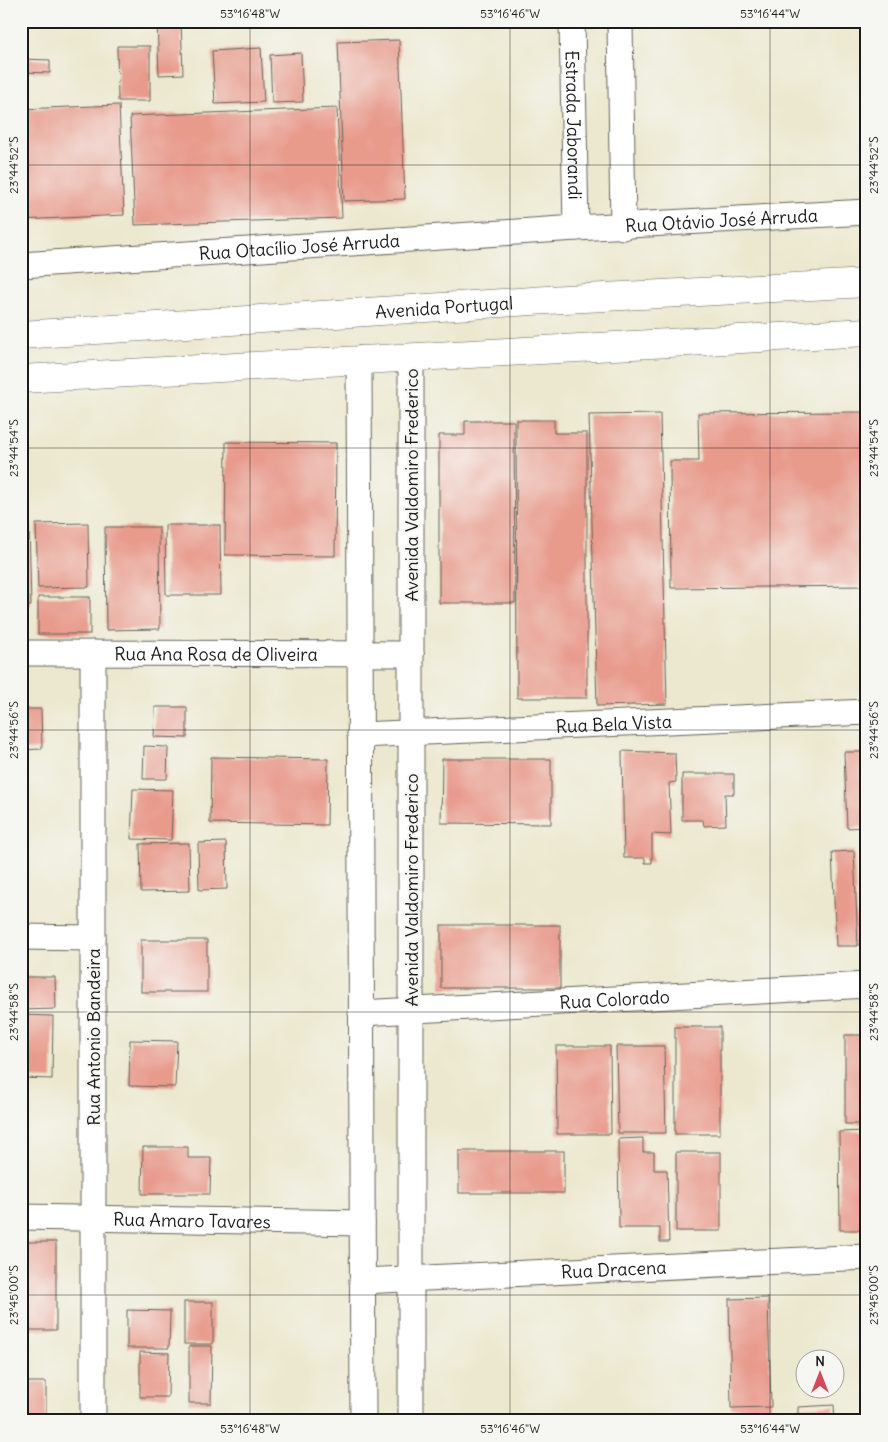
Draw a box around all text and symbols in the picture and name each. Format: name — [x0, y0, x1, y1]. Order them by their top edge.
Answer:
text: 53°16'48"W — [220, 6, 280, 21]
text: 53°16'46"W — [480, 6, 540, 21]
text: 53°16'44"W — [740, 6, 800, 21]
street label: Estrada Jaborandi — [561, 50, 587, 200]
text: 23°44'52"S — [6, 136, 21, 194]
text: 23°44'52"S — [866, 136, 881, 194]
street label: Rua Otávio José Arruda — [625, 203, 818, 237]
street label: Rua Otacílio José Arruda — [198, 228, 401, 265]
street label: Avenida Portugal — [374, 291, 514, 323]
street label: Avenida Valdomiro Frederico — [400, 368, 423, 602]
text: 23°44'54"S — [6, 419, 21, 477]
text: 23°44'54"S — [866, 419, 881, 477]
street label: Rua Ana Rosa de Oliveira — [114, 642, 318, 665]
text: 23°44'56"S — [6, 701, 21, 759]
text: 23°44'56"S — [866, 701, 881, 759]
street label: Rua Bela Vista — [555, 709, 672, 738]
street label: Avenida Valdomiro Frederico — [400, 773, 423, 1007]
street label: Rua Antonio Bandeira — [82, 948, 105, 1126]
text: 23°44'58"S — [6, 983, 21, 1041]
text: 23°44'58"S — [866, 983, 881, 1041]
street label: Rua Colorado — [559, 984, 670, 1013]
street label: Rua Amaro Tavares — [113, 1207, 271, 1233]
street label: Rua Dracena — [560, 1255, 667, 1283]
text: 23°45'00"S — [6, 1265, 21, 1325]
text: 23°45'00"S — [866, 1265, 881, 1325]
north arrow — [796, 1350, 846, 1400]
text: N — [815, 1352, 825, 1370]
text: 53°16'48"W — [220, 1421, 280, 1436]
text: 53°16'46"W — [480, 1421, 540, 1436]
text: 53°16'44"W — [740, 1421, 800, 1436]

